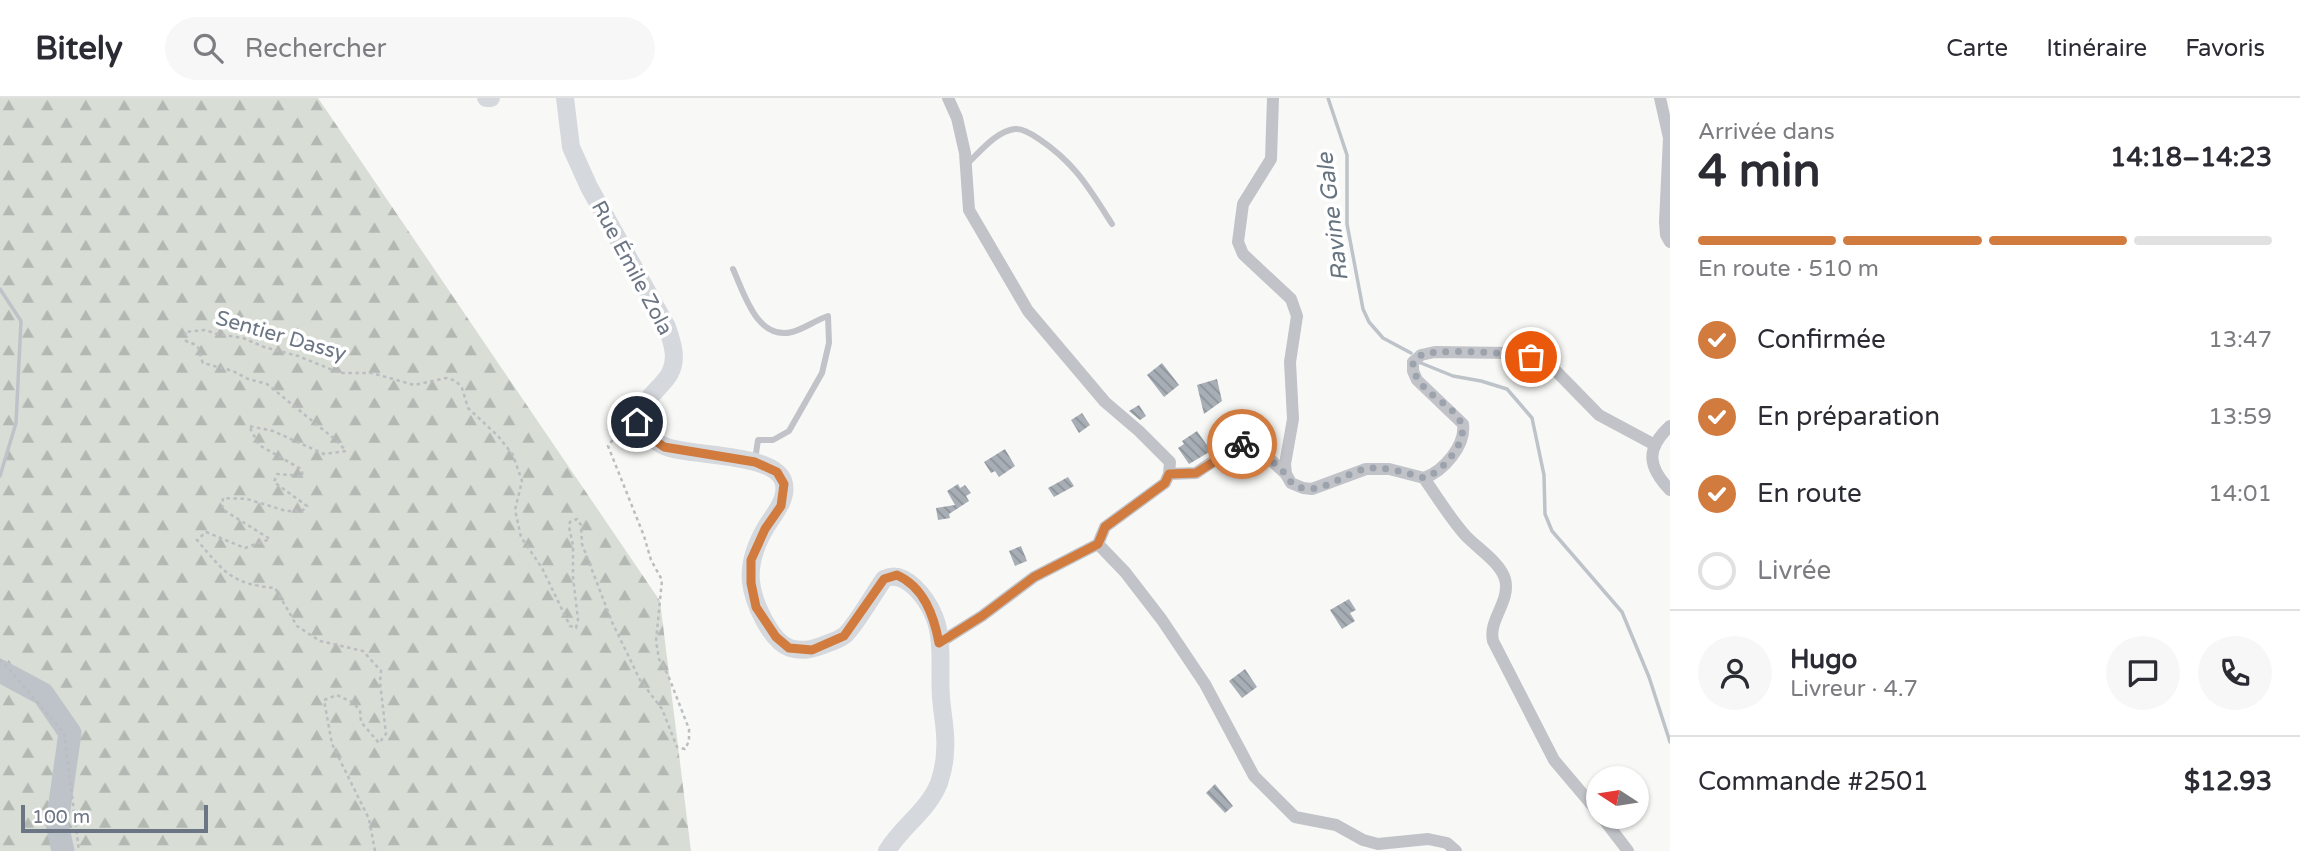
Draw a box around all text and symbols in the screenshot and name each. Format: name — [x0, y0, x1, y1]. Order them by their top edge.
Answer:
search box — [165, 17, 655, 80]
text: Bitely — [35, 29, 123, 68]
icon: search — [189, 29, 227, 67]
text: Rechercher — [245, 33, 386, 64]
text: Carte — [1946, 34, 2008, 63]
text: Itinéraire — [2046, 34, 2147, 63]
text: Favoris — [2185, 34, 2265, 63]
text: Arrivée dans — [1698, 118, 1835, 146]
text: 14:18–14:23 — [2110, 142, 2272, 173]
text: 4 min — [1698, 144, 1821, 199]
water label: Ravine Gale — [1311, 149, 1355, 283]
street label: Rue Émile Zola — [586, 197, 678, 339]
text: En route · 510 m — [1698, 255, 1879, 283]
street label: Sentier Dassy — [213, 305, 349, 367]
icon: check — [1698, 321, 1736, 359]
text: Confirmée — [1757, 324, 1886, 355]
text: 13:47 — [2208, 326, 2272, 354]
pin — [1501, 327, 1561, 387]
icon: bag — [1512, 338, 1550, 376]
pin — [607, 392, 667, 452]
icon: check — [1698, 398, 1736, 436]
text: En préparation — [1757, 401, 1940, 432]
icon: home — [618, 403, 656, 441]
text: 13:59 — [2208, 403, 2272, 431]
courier — [1207, 409, 1277, 479]
icon: bike — [1223, 425, 1261, 463]
icon: check — [1698, 475, 1736, 513]
text: En route — [1757, 478, 1862, 509]
text: 14:01 — [2208, 480, 2272, 508]
text: Livrée — [1757, 555, 1831, 586]
button: person — [1698, 636, 1772, 710]
button: chat — [2106, 636, 2180, 710]
button: phone — [2198, 636, 2272, 710]
text: Hugo — [1790, 644, 1857, 675]
text: Livreur · 4.7 — [1790, 675, 1918, 703]
north arrow — [1586, 766, 1648, 830]
map controls — [1586, 766, 1649, 829]
text: Commande #2501 — [1698, 766, 1929, 797]
text: $12.93 — [2184, 766, 2272, 797]
scale bar — [21, 802, 208, 834]
text: 100 m — [32, 806, 90, 828]

